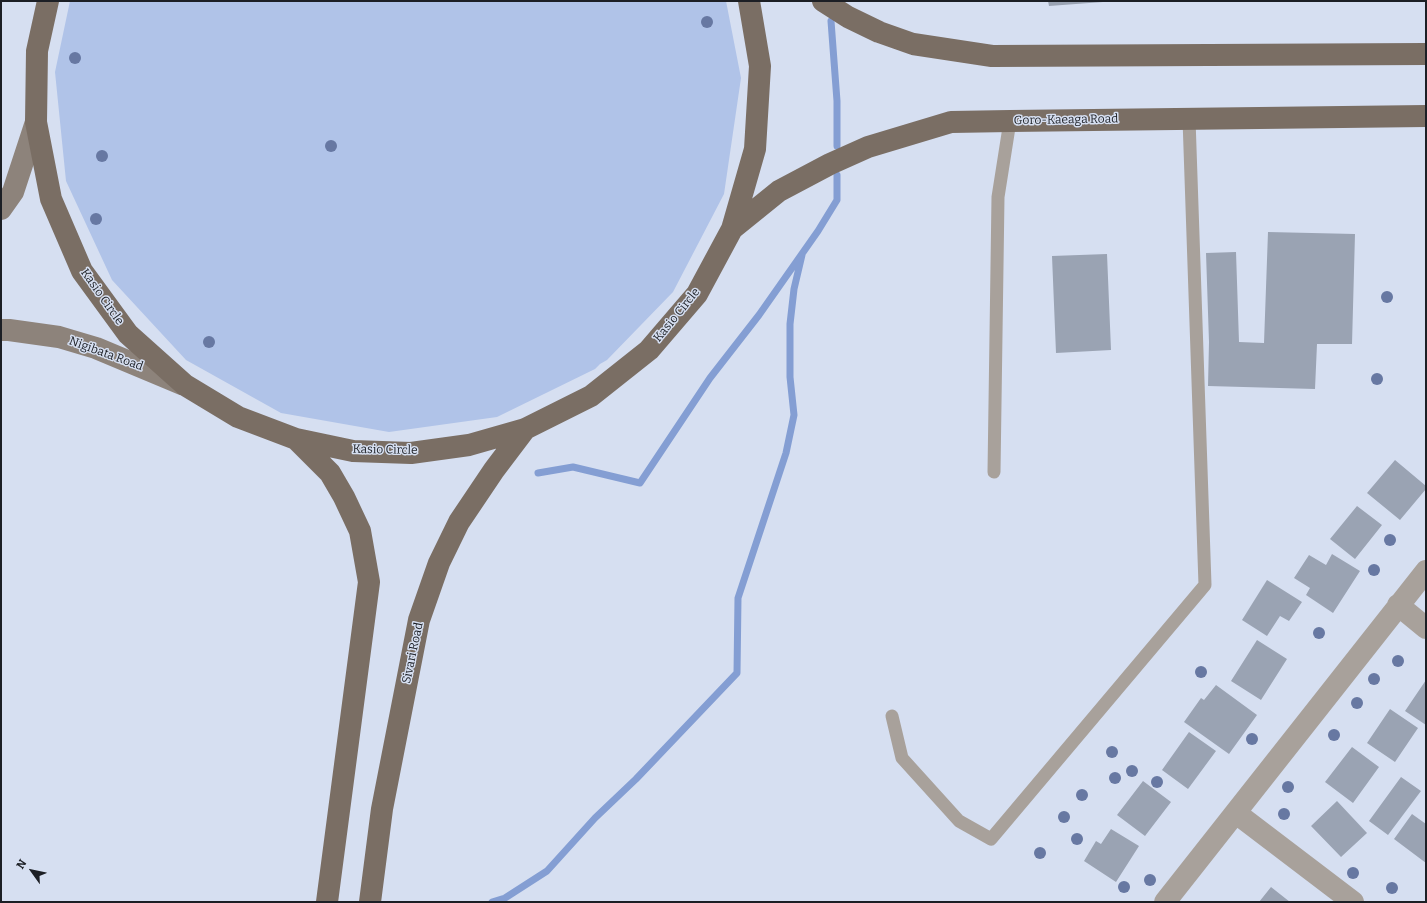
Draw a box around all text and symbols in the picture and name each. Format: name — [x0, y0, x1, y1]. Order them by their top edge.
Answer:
street label: Goro-Kaeaga Road — [1014, 112, 1118, 128]
street label: Kasio Circle — [77, 266, 127, 328]
street label: Kasio Circle — [651, 285, 703, 345]
street label: Nigibata Road — [67, 334, 145, 374]
street label: Kasio Circle — [352, 442, 418, 458]
street label: Sivari Road — [399, 621, 427, 685]
north arrow — [12, 851, 52, 891]
text: N — [14, 857, 29, 871]

